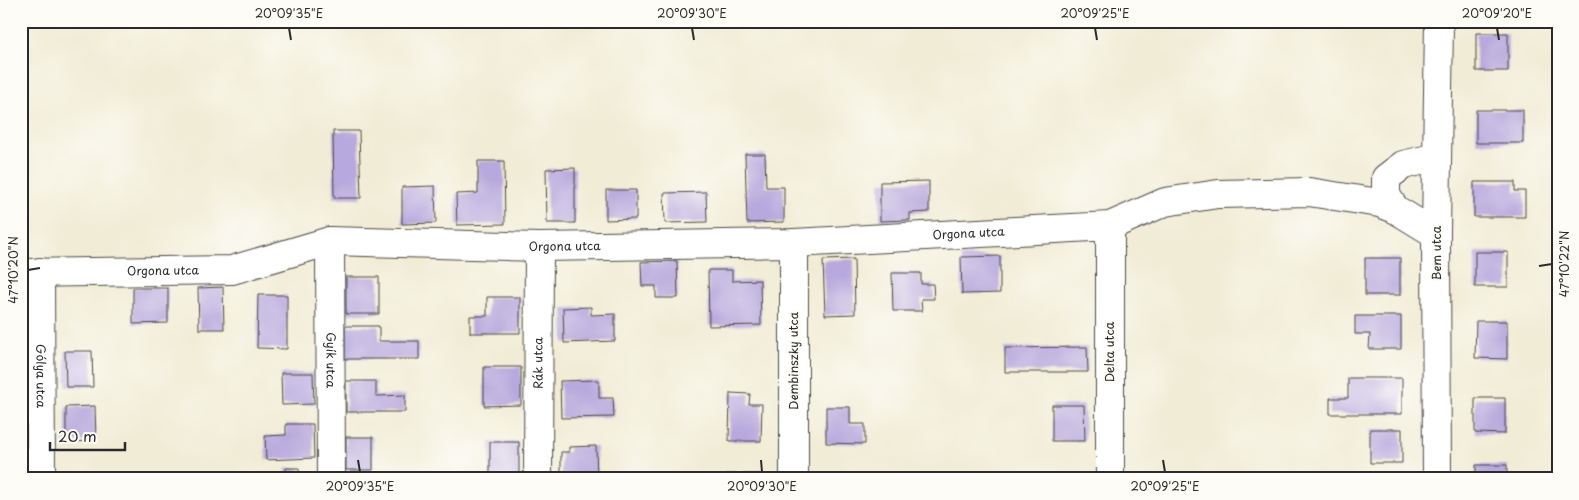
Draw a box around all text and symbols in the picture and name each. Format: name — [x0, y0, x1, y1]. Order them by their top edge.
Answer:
text: 20°09'35"E — [255, 4, 323, 22]
text: 20°09'30"E — [657, 4, 727, 22]
text: 20°09'25"E — [1060, 4, 1130, 22]
text: 20°09'20"E — [1462, 4, 1532, 22]
street label: Orgona utca — [932, 222, 1005, 244]
street label: Bem utca — [1427, 225, 1445, 280]
text: 47°10'22"N — [1555, 231, 1573, 297]
text: 47°10'20"N — [4, 236, 22, 304]
street label: Orgona utca — [528, 236, 601, 255]
street label: Orgona utca — [127, 260, 200, 279]
street label: Dembinszky utca — [784, 311, 802, 410]
street label: Delta utca — [1100, 321, 1118, 382]
street label: Gyík utca — [322, 332, 341, 388]
street label: Rák utca — [528, 337, 547, 389]
street label: Gólya utca — [32, 344, 51, 409]
scale bar — [50, 420, 125, 452]
text: 20 m — [58, 424, 97, 447]
text: 20°09'35"E — [326, 477, 394, 495]
text: 20°09'30"E — [727, 477, 797, 495]
text: 20°09'25"E — [1130, 477, 1200, 495]

